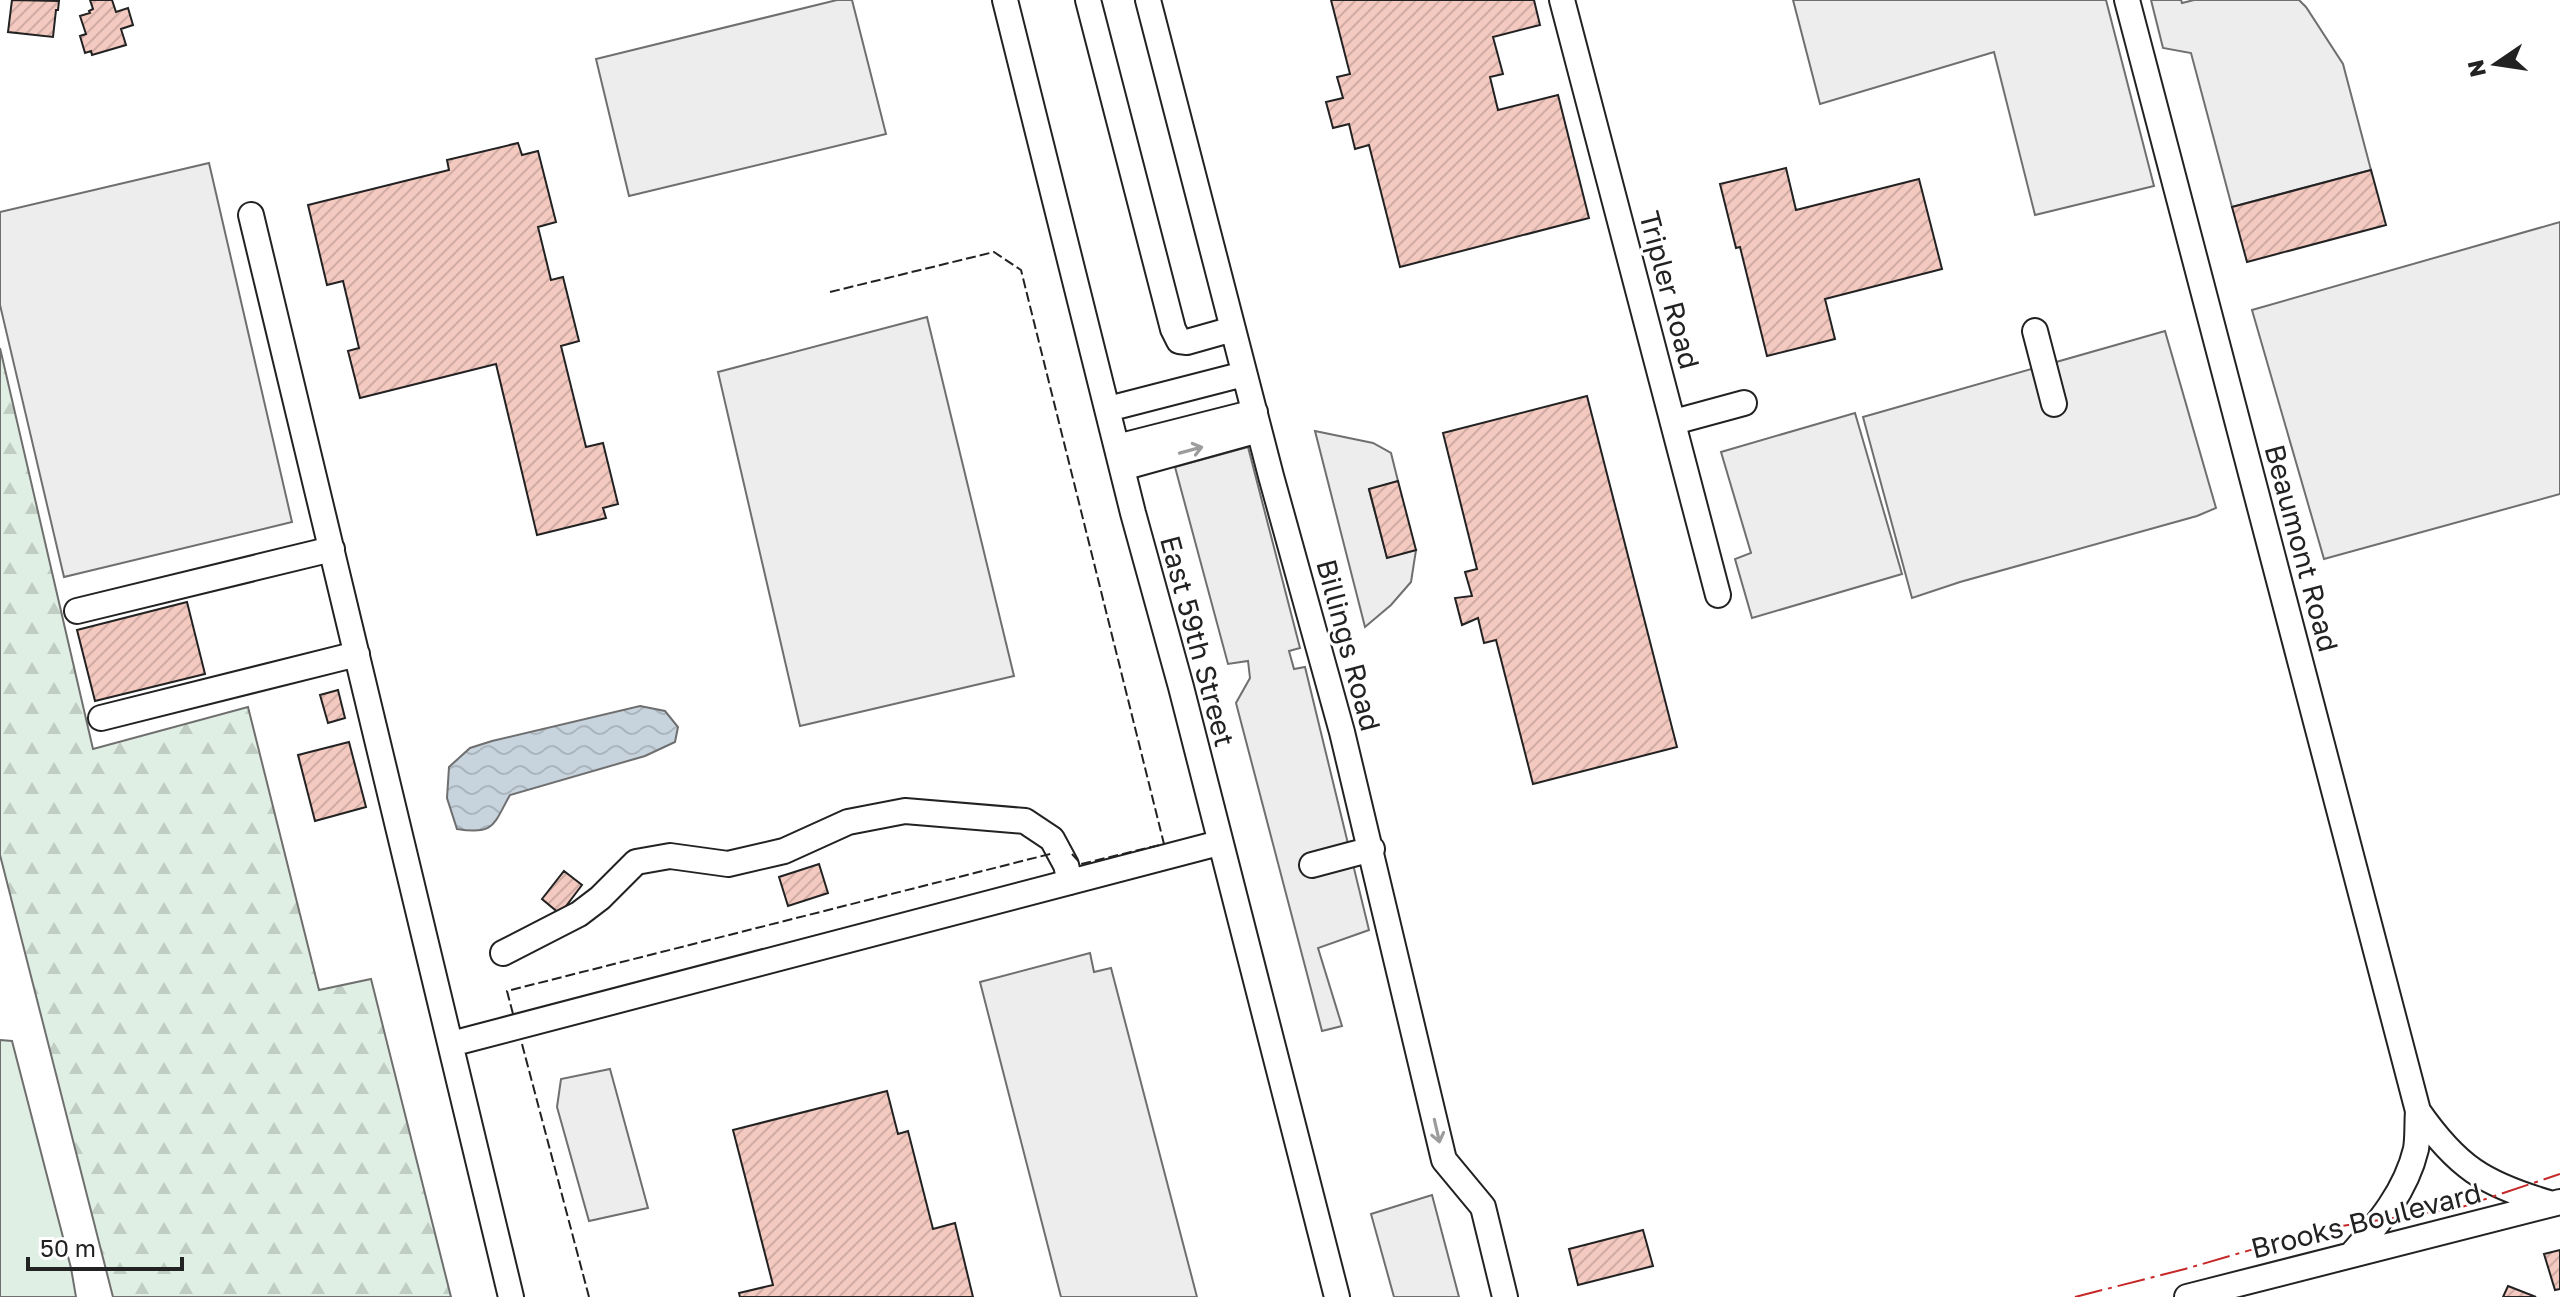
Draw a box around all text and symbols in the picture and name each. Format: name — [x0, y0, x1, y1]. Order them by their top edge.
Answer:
north arrow — [2456, 24, 2536, 104]
text: N — [2461, 57, 2491, 80]
street label: Tripler Road — [1633, 208, 1707, 372]
one-way arrow — [1177, 441, 1203, 456]
street label: Beaumont Road — [2258, 441, 2346, 655]
street label: East 59th Street — [1154, 532, 1242, 750]
street label: Billings Road — [1310, 555, 1388, 735]
one-way arrow — [1430, 1117, 1445, 1143]
street label: Brooks Boulevard — [2247, 1175, 2485, 1265]
scale bar — [28, 1221, 182, 1271]
text: 50 m — [40, 1233, 96, 1262]

